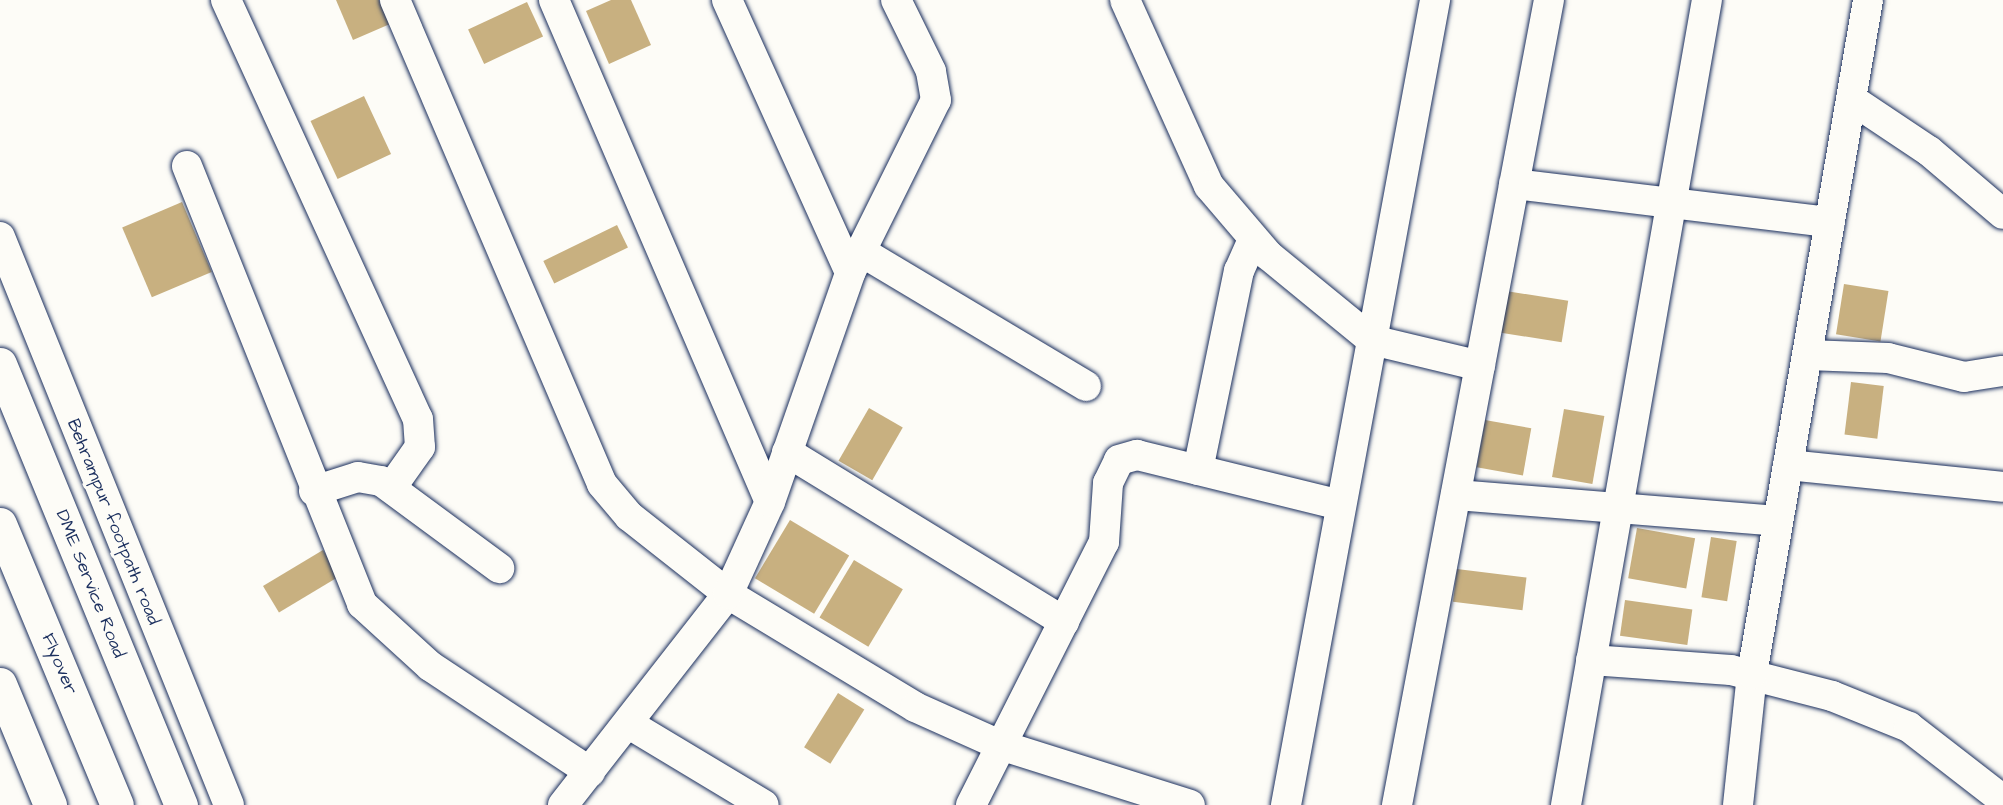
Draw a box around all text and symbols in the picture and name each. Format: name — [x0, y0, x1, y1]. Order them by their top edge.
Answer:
street label: Behrampur footpath road — [62, 416, 164, 628]
street label: DME Service Road — [51, 507, 129, 661]
street label: Flyover — [36, 630, 82, 698]

